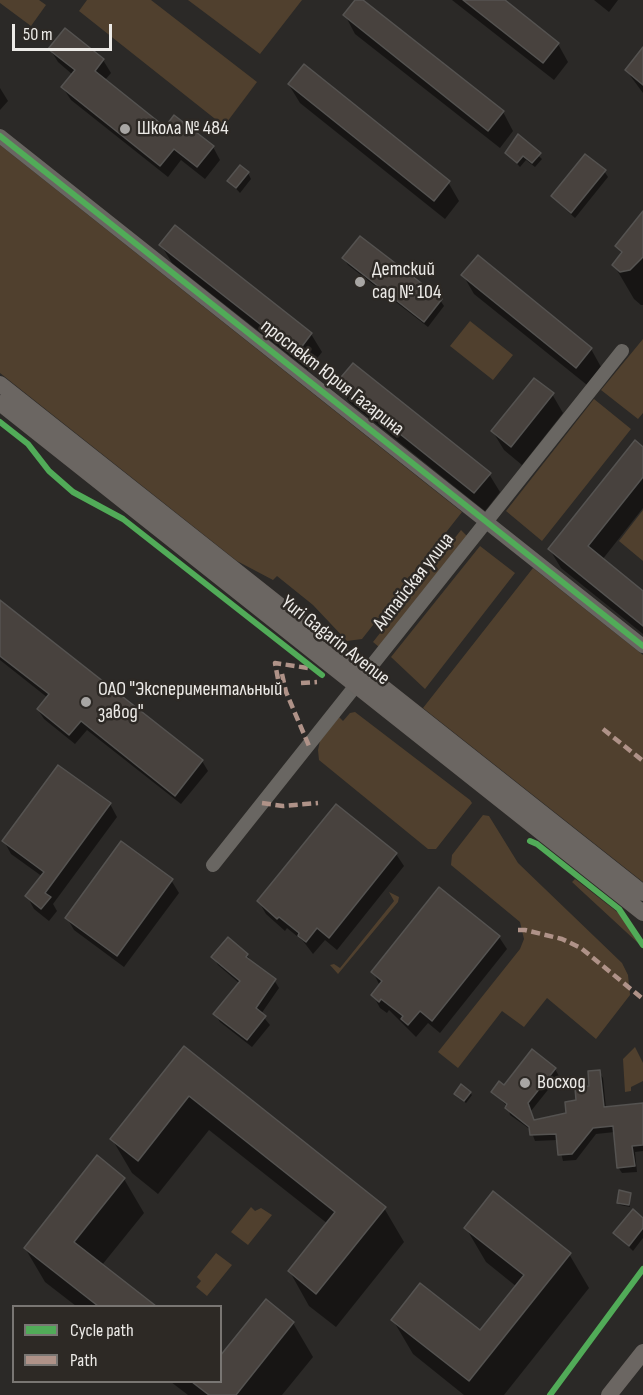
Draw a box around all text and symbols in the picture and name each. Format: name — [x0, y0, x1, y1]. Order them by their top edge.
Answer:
scale bar — [15, 12, 116, 50]
text: 50 m — [23, 24, 53, 45]
place label: Школа № 484 — [137, 117, 229, 141]
marker: Школа № 484 — [118, 122, 132, 136]
place label: Детский сад № 104 — [372, 258, 441, 305]
marker: Детский сад № 104 — [353, 275, 367, 289]
street label: проспект Юрия Гагарина — [255, 314, 409, 442]
street label: Алтайская улица — [368, 528, 460, 636]
street label: Yuri Gagarin Avenue — [276, 591, 394, 691]
place label: ОАО "Экспериментальный завод" — [98, 678, 282, 725]
marker: ОАО "Экспериментальный завод" — [79, 695, 93, 709]
place label: Восход — [537, 1071, 586, 1095]
marker: Восход — [518, 1076, 532, 1090]
legend — [12, 1305, 222, 1383]
text: Cycle path — [70, 1320, 134, 1341]
text: Path — [70, 1350, 98, 1371]

